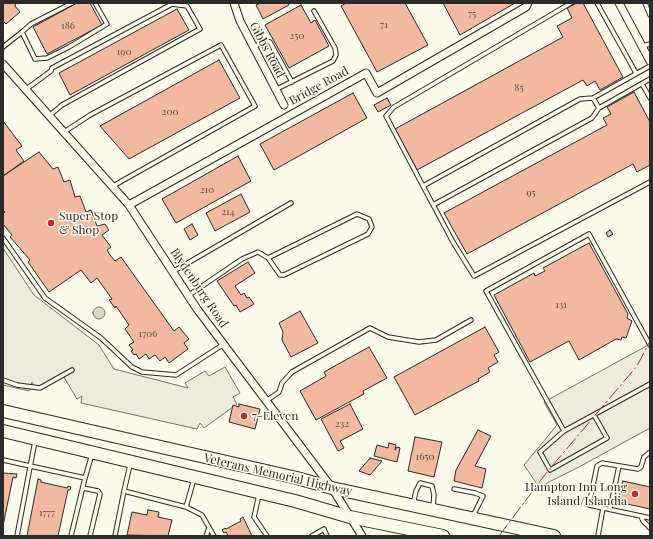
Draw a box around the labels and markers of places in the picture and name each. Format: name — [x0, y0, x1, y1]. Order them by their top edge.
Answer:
place label: Super Stop & Shop — [59, 209, 118, 237]
marker: Super Stop & Shop — [46, 218, 56, 228]
place label: 7-Eleven — [252, 409, 298, 423]
marker: 7-Eleven — [239, 411, 249, 421]
place label: Hampton Inn Long Island/Islandia — [525, 480, 627, 508]
marker: Hampton Inn Long Island/Islandia — [630, 489, 640, 499]

